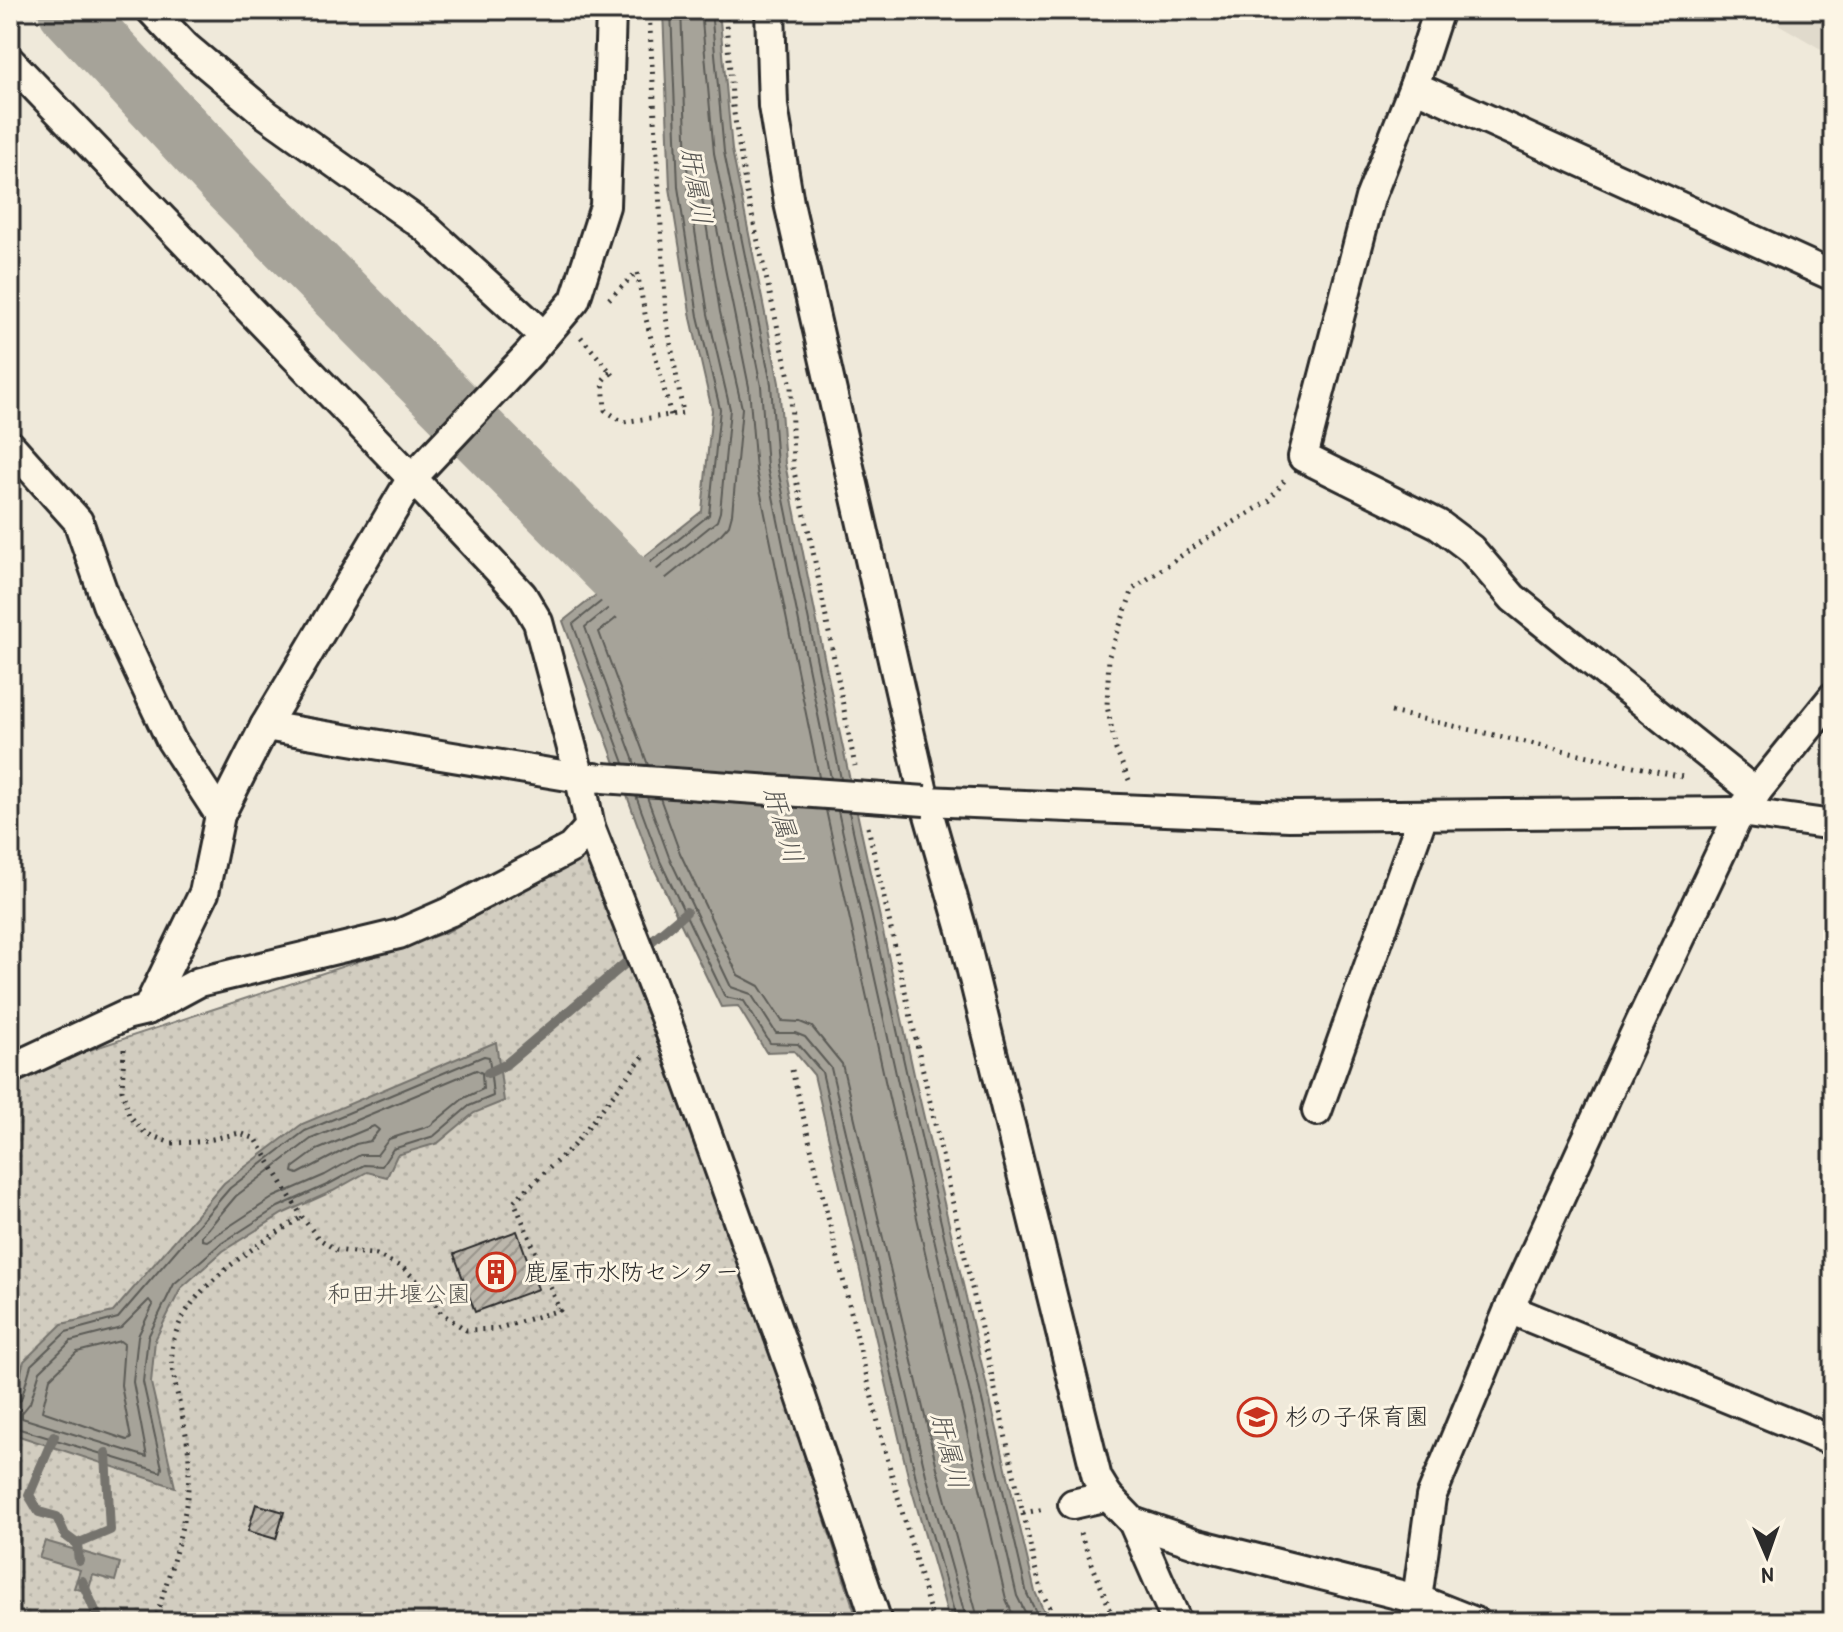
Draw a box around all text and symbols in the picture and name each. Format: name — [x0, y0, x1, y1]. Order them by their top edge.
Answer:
water label: 肝属川 — [674, 145, 721, 227]
water label: 肝属川 — [757, 783, 812, 867]
building icon: 鹿屋市水防センター — [475, 1251, 517, 1293]
place label: 鹿屋市水防センター — [524, 1255, 739, 1287]
park label: 和田井堰公園 — [327, 1277, 471, 1309]
school or university icon: 杉の子保育園 — [1236, 1396, 1278, 1438]
place label: 杉の子保育園 — [1285, 1400, 1429, 1432]
water label: 肝属川 — [924, 1409, 977, 1493]
north arrow — [1727, 1516, 1807, 1596]
text: N — [1761, 1561, 1774, 1591]

